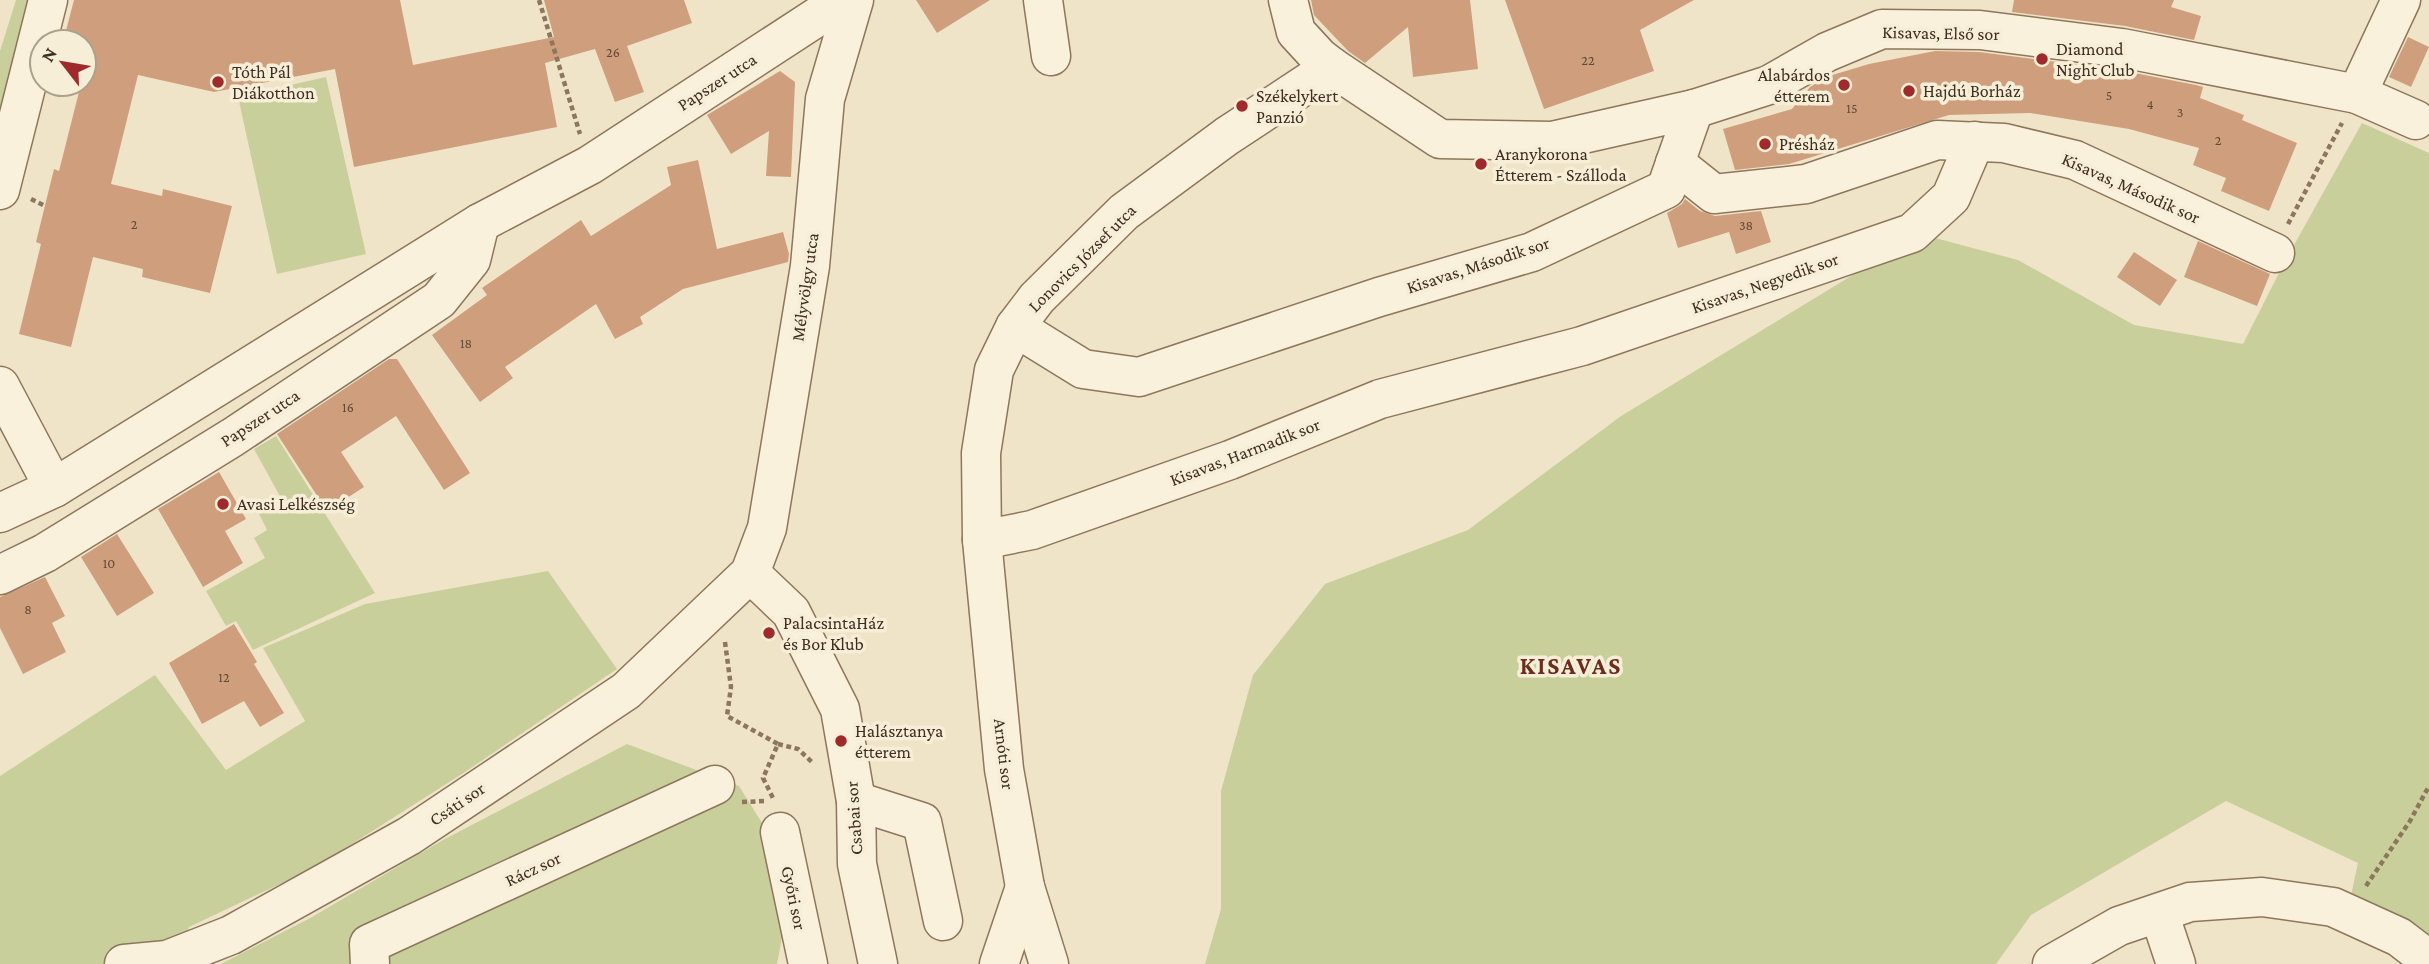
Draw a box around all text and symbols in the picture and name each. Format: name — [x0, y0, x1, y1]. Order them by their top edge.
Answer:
street label: Kisavas, Első sor — [1882, 22, 2001, 44]
north arrow — [28, 28, 98, 98]
place label: Diamond Night Club — [2056, 39, 2134, 80]
text: N — [37, 44, 61, 65]
house number: 26 — [606, 44, 620, 60]
street label: Papszer utca — [674, 49, 760, 115]
marker: Diamond Night Club — [2034, 51, 2050, 67]
house number: 22 — [1581, 52, 1595, 68]
place label: Tóth Pál Diákotthon — [232, 62, 315, 103]
place label: Alabárdos étterem — [1758, 65, 1831, 106]
marker: Tóth Pál Diákotthon — [210, 74, 226, 90]
marker: Alabárdos étterem — [1836, 77, 1852, 93]
place label: Hajdú Borház — [1923, 81, 2021, 102]
marker: Hajdú Borház — [1901, 83, 1917, 99]
place label: Székelykert Panzió — [1256, 86, 1339, 127]
house number: 5 — [2106, 87, 2112, 103]
house number: 4 — [2146, 96, 2154, 112]
marker: Székelykert Panzió — [1234, 98, 1250, 114]
house number: 15 — [1846, 100, 1858, 116]
house number: 3 — [2177, 104, 2183, 120]
house number: 2 — [2215, 132, 2222, 148]
place label: Présház — [1779, 134, 1835, 154]
marker: Présház — [1757, 136, 1773, 152]
place label: Aranykorona Étterem - Szálloda — [1495, 144, 1627, 185]
street label: Kisavas, Második sor — [2059, 149, 2204, 228]
marker: Aranykorona Étterem - Szálloda — [1473, 156, 1489, 172]
street label: Lonovics József utca — [1024, 200, 1140, 316]
house number: 2 — [131, 216, 138, 232]
house number: 38 — [1739, 217, 1753, 233]
street label: Mélyvölgy utca — [787, 231, 823, 343]
street label: Kisavas, Második sor — [1404, 232, 1553, 298]
street label: Kisavas, Negyedik sor — [1689, 248, 1842, 318]
house number: 18 — [460, 335, 472, 351]
street label: Papszer utca — [217, 385, 303, 451]
house number: 16 — [342, 399, 354, 415]
street label: Kisavas, Harmadik sor — [1167, 414, 1323, 490]
place label: Avasi Lelkészség — [237, 494, 355, 514]
marker: Avasi Lelkészség — [215, 496, 231, 512]
house number: 10 — [103, 555, 115, 571]
house number: 8 — [24, 601, 32, 617]
place label: PalacsintaHáz és Bor Klub — [783, 613, 884, 654]
marker: PalacsintaHáz és Bor Klub — [761, 625, 777, 641]
district label: KISAVAS — [1520, 652, 1622, 679]
house number: 12 — [218, 669, 230, 685]
street label: Arnóti sor — [990, 717, 1018, 791]
place label: Halásztanya étterem — [855, 721, 943, 762]
marker: Halásztanya étterem — [833, 733, 849, 749]
street label: Csáti sor — [426, 778, 489, 830]
street label: Csabai sor — [841, 780, 867, 856]
street label: Rácz sor — [502, 847, 565, 891]
street label: Győri sor — [777, 864, 811, 933]

